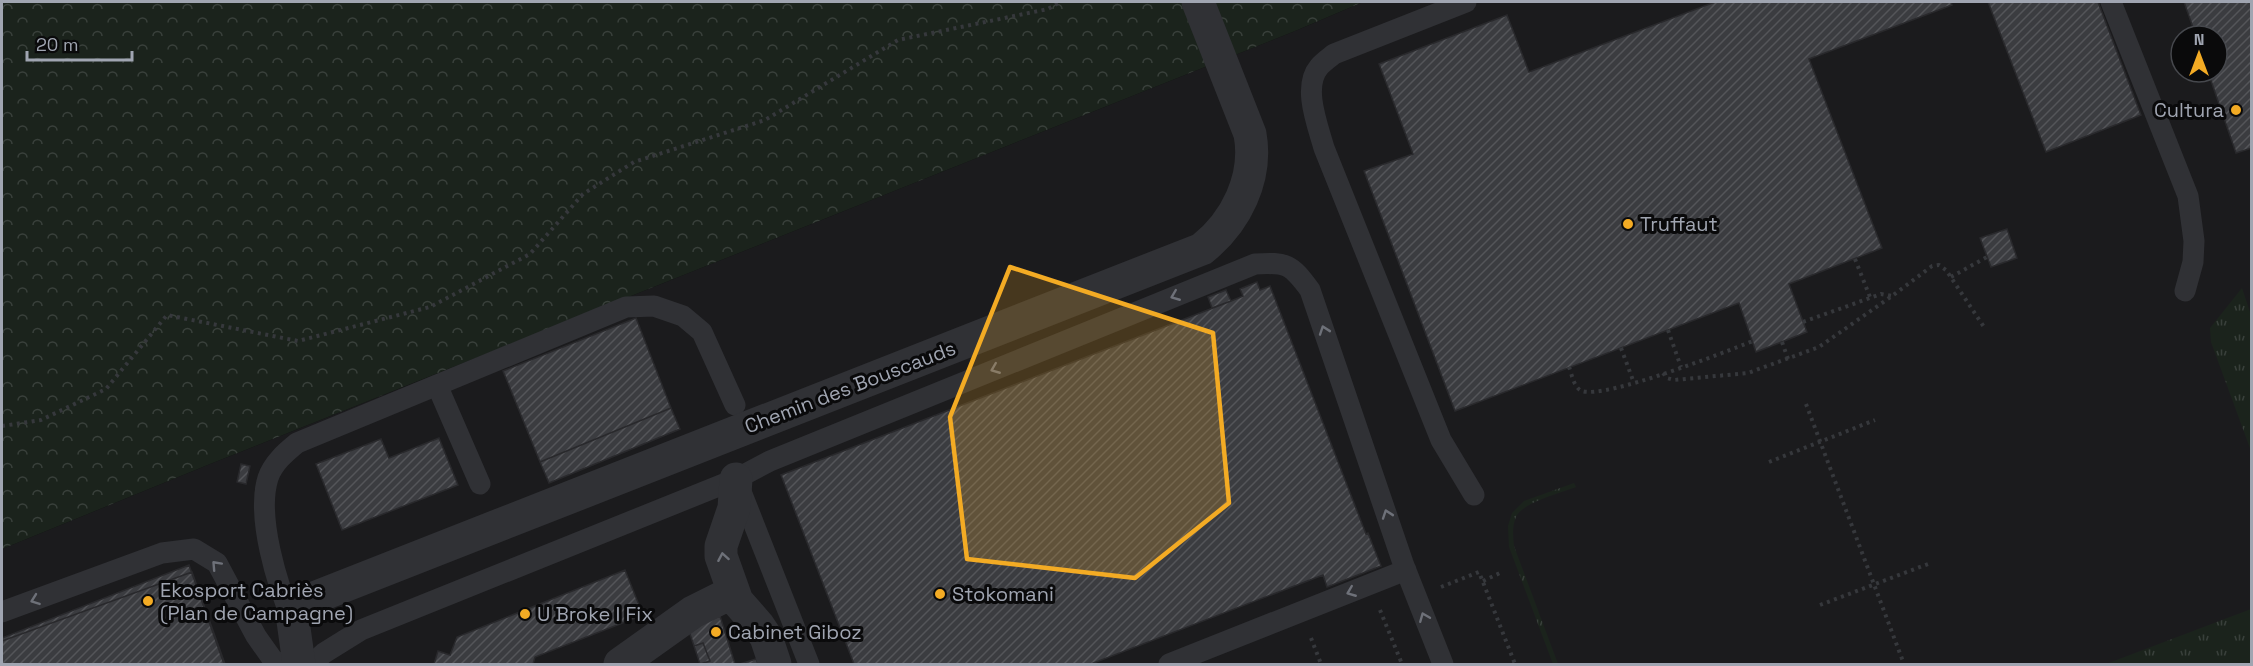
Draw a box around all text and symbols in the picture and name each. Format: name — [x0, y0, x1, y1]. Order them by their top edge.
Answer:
scale bar — [27, 24, 132, 62]
north arrow — [2169, 24, 2229, 84]
text: N — [2194, 29, 2204, 50]
text: 20 m — [36, 33, 79, 56]
place label: Cultura — [2154, 97, 2224, 123]
marker: Cultura — [2229, 103, 2243, 117]
place label: Truffaut — [1640, 211, 1718, 237]
marker: Truffaut — [1621, 217, 1635, 231]
one-way arrow — [1170, 289, 1181, 301]
one-way arrow — [1319, 325, 1331, 336]
street label: Chemin des Bouscauds — [741, 335, 959, 439]
one-way arrow — [990, 362, 1001, 374]
one-way arrow — [1381, 510, 1394, 520]
one-way arrow — [717, 553, 730, 563]
one-way arrow — [212, 561, 223, 572]
place label: Ekosport Cabriès (Plan de Campagne) — [160, 577, 353, 626]
place label: Stokomani — [952, 581, 1054, 607]
one-way arrow — [1347, 585, 1358, 597]
marker: Stokomani — [933, 587, 947, 601]
one-way arrow — [30, 592, 41, 605]
marker: Ekosport Cabriès (Plan de Campagne) — [141, 594, 155, 608]
place label: U Broke I Fix — [537, 601, 653, 627]
marker: U Broke I Fix — [518, 607, 532, 621]
one-way arrow — [1419, 612, 1432, 623]
place label: Cabinet Giboz — [728, 619, 862, 645]
marker: Cabinet Giboz — [709, 625, 723, 639]

